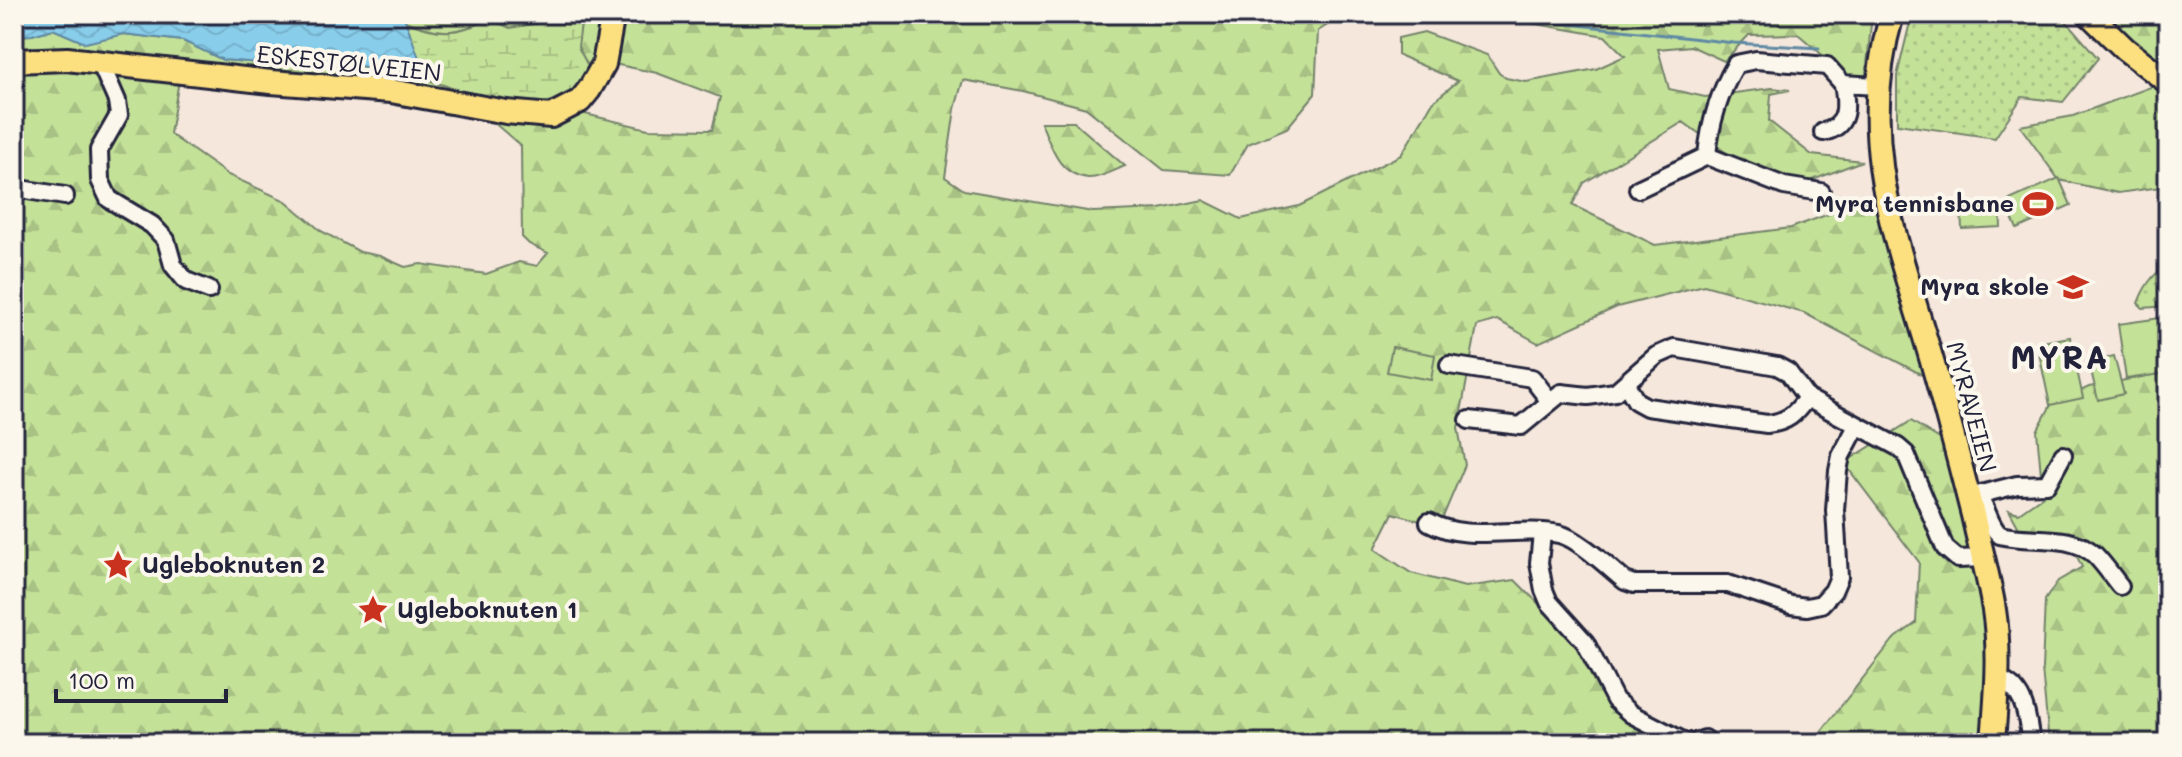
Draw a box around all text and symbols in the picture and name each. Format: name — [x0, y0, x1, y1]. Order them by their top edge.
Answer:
street label: ESKESTØLVEIEN — [255, 37, 443, 88]
place label: Myra tennisbane — [1815, 187, 2014, 218]
sports icon: Myra tennisbane — [2021, 187, 2055, 221]
place label: Myra skole — [1920, 270, 2049, 301]
school or university icon: Myra skole — [2056, 270, 2090, 304]
district label: MYRA — [2010, 335, 2110, 377]
street label: MYRAVEIEN — [1940, 338, 2005, 476]
place icon: Ugleboknuten 2 — [101, 548, 135, 582]
place label: Ugleboknuten 2 — [142, 548, 325, 579]
place icon: Ugleboknuten 1 — [356, 593, 390, 627]
place label: Ugleboknuten 1 — [397, 593, 577, 624]
scale bar — [56, 653, 226, 703]
text: 100 m — [68, 664, 135, 695]

